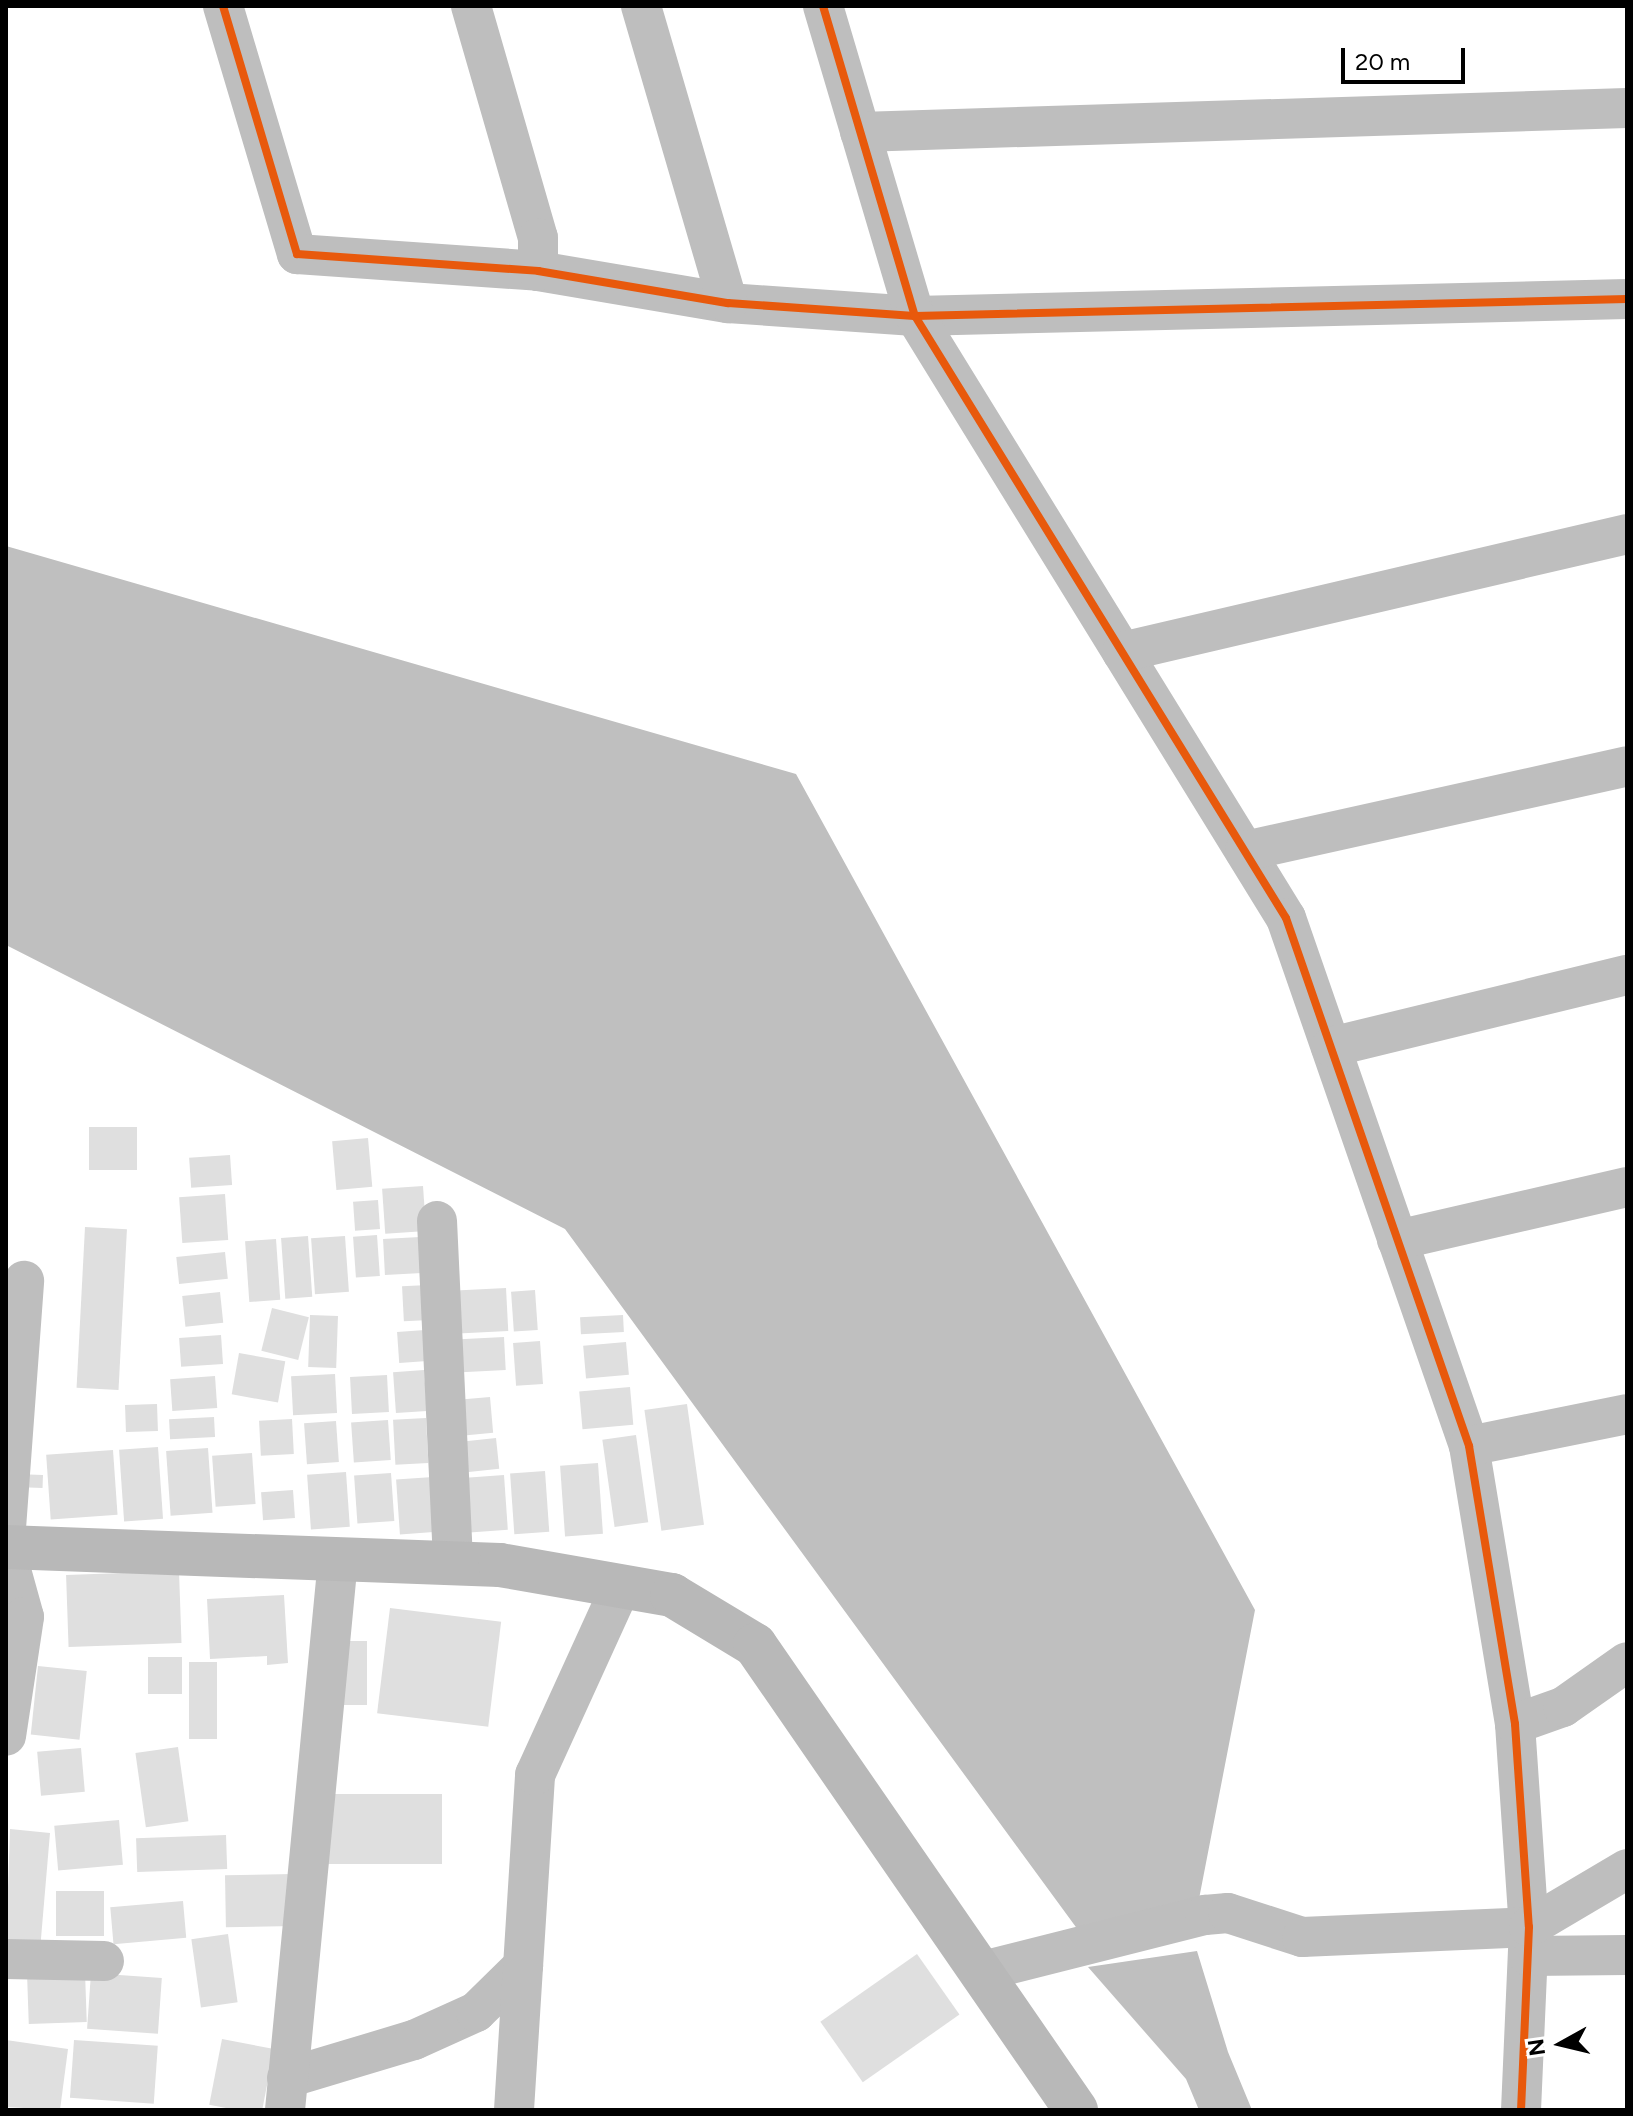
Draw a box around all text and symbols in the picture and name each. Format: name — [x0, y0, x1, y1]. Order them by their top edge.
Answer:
scale bar — [1345, 32, 1469, 82]
text: 20 m — [1355, 47, 1410, 76]
north arrow — [1521, 2004, 1601, 2084]
text: N — [1522, 2037, 1551, 2058]

